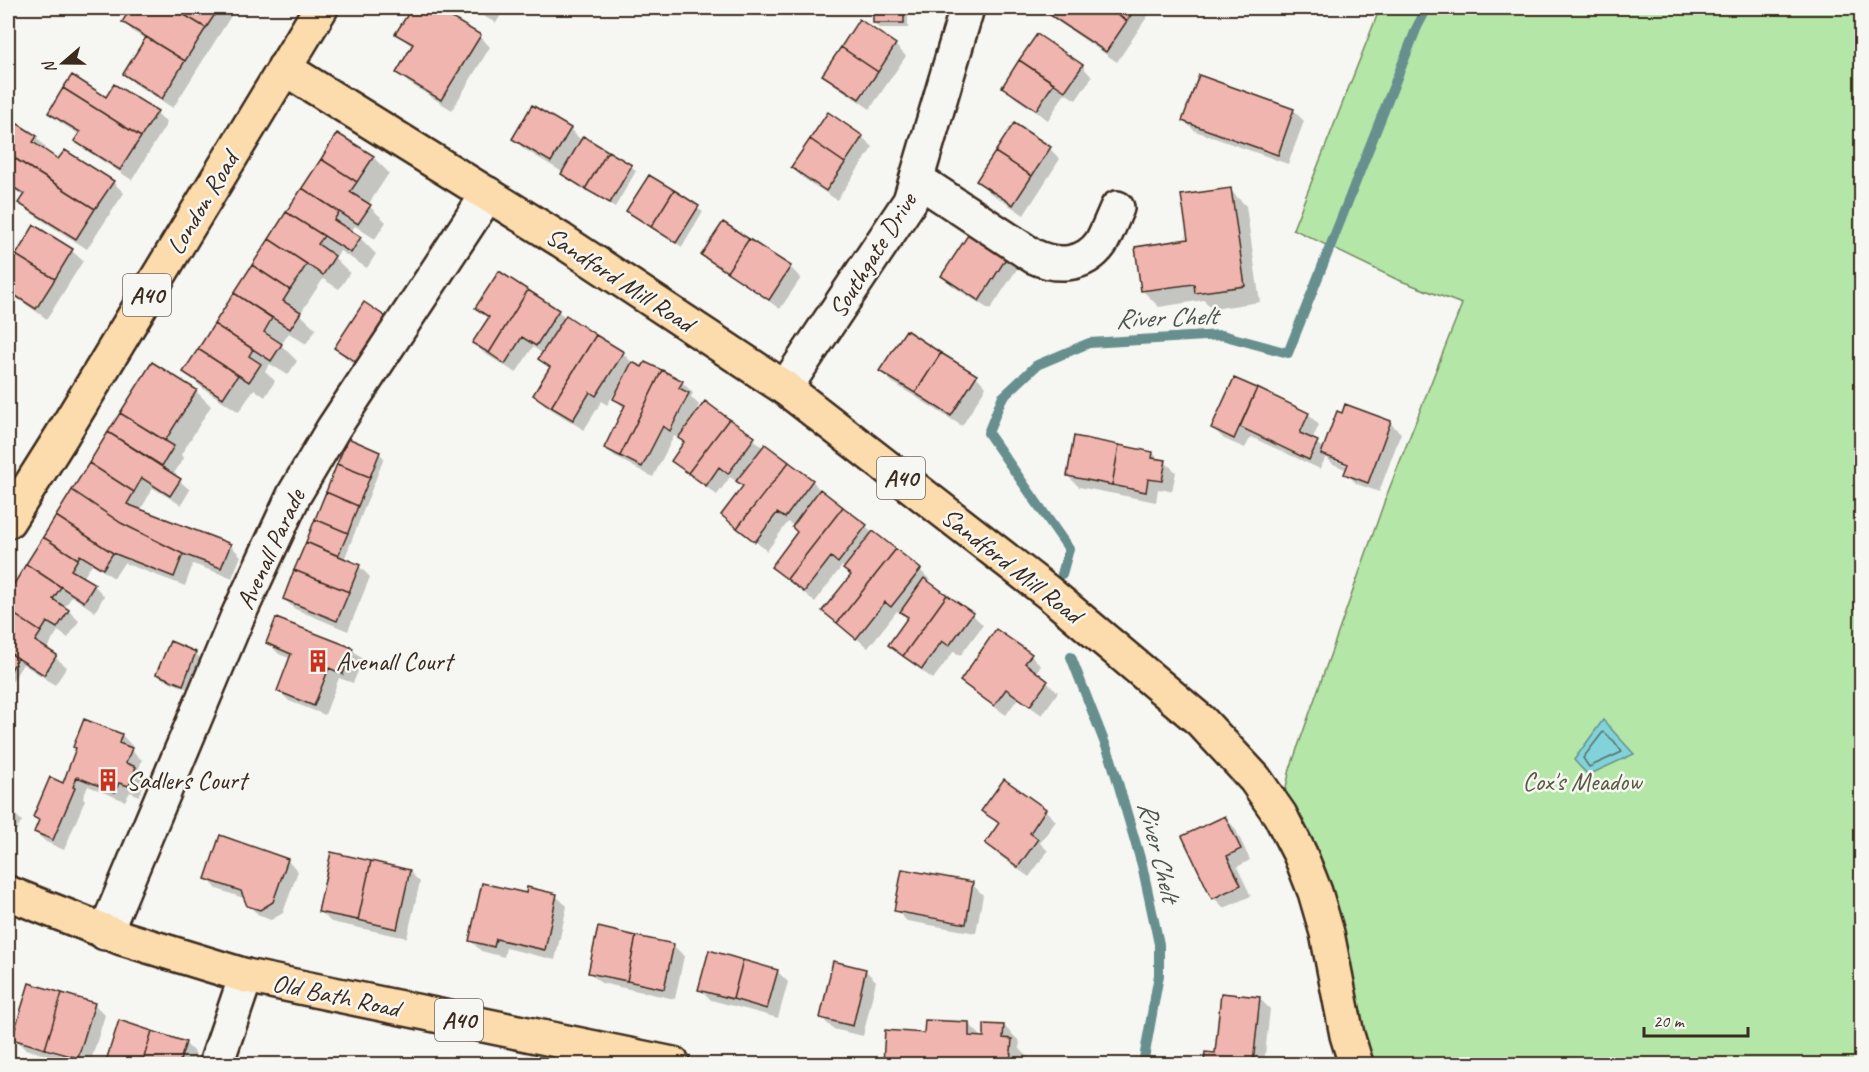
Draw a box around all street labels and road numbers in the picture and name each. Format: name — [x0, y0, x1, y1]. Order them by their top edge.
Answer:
street label: London Road — [159, 143, 248, 261]
street label: Southgate Drive — [821, 185, 925, 324]
street label: Sandford Mill Road — [540, 219, 703, 342]
road number: A40 — [123, 274, 171, 316]
road number: A40 — [877, 457, 925, 499]
street label: Avenall Parade — [228, 483, 313, 614]
street label: Sandford Mill Road — [935, 500, 1092, 633]
street label: Old Bath Road — [269, 966, 406, 1026]
road number: A40 — [435, 999, 483, 1041]

